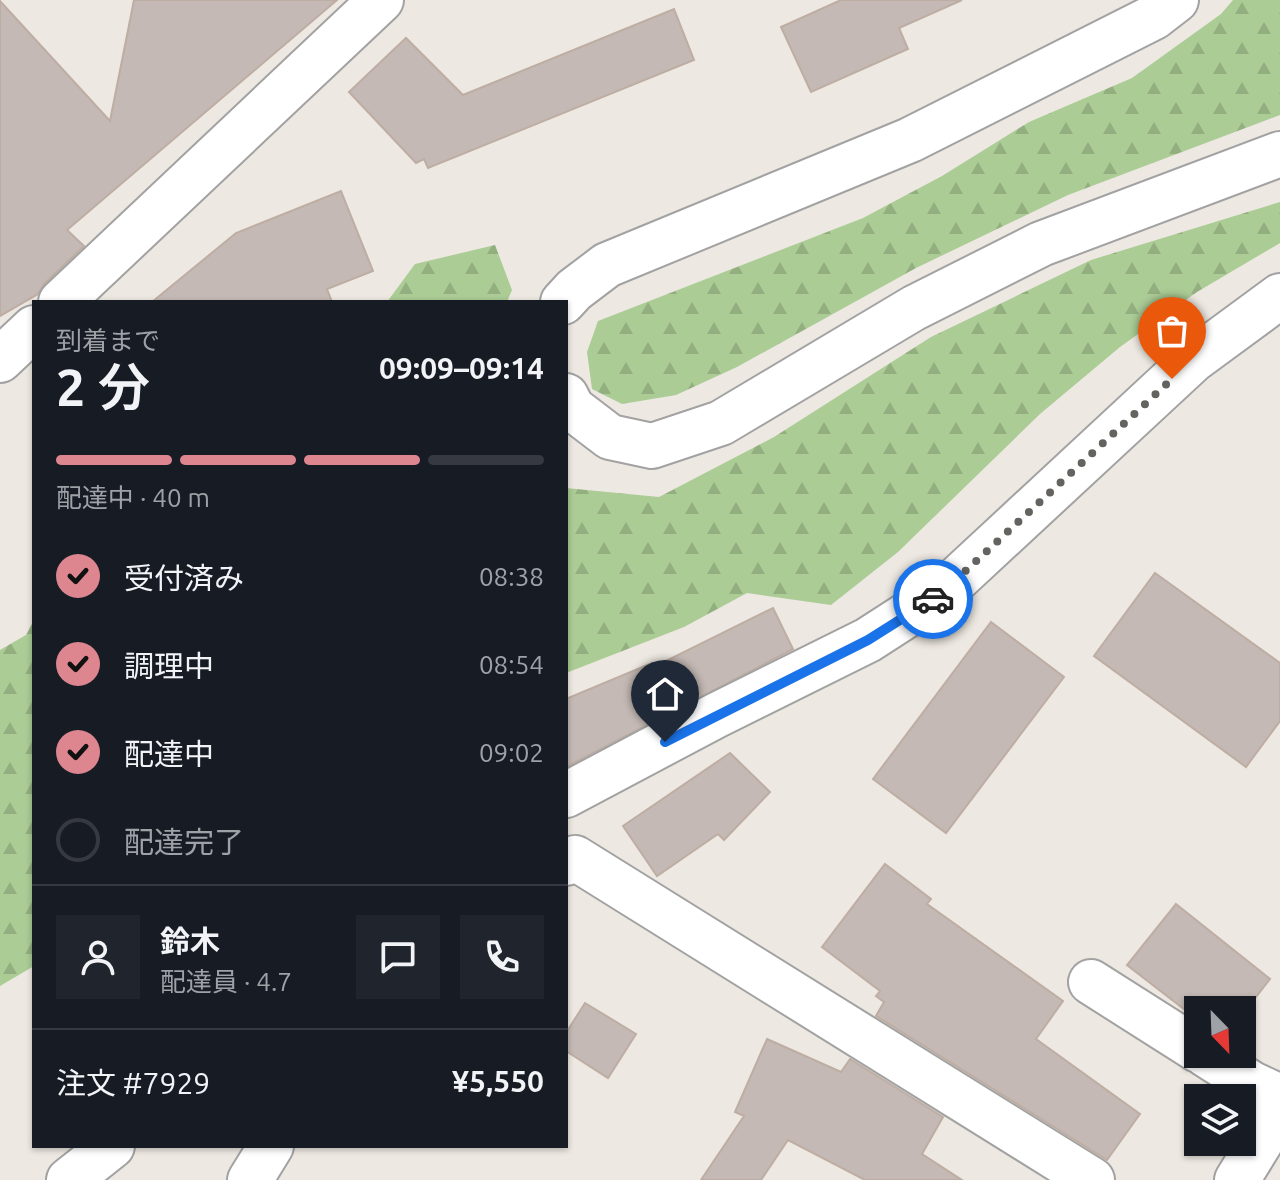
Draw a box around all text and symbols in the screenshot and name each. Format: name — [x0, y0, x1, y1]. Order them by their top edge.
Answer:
pin — [1138, 297, 1206, 379]
icon: bag — [1150, 309, 1194, 353]
text: 到着まで — [56, 326, 160, 355]
text: 09:09–09:14 — [379, 351, 544, 385]
text: 2 分 — [56, 358, 150, 416]
text: 配達中 · 40 m — [56, 483, 210, 512]
icon: check — [56, 554, 100, 598]
courier — [893, 559, 973, 639]
text: 受付済み — [124, 561, 244, 595]
text: 08:38 — [479, 562, 544, 591]
icon: car — [911, 577, 955, 621]
icon: check — [56, 642, 100, 686]
text: 調理中 — [124, 649, 214, 683]
text: 08:54 — [479, 650, 544, 679]
pin — [631, 660, 699, 742]
icon: home — [643, 672, 687, 716]
icon: check — [56, 730, 100, 774]
text: 配達中 — [124, 737, 214, 771]
text: 09:02 — [479, 738, 544, 767]
text: 配達完了 — [124, 825, 244, 859]
button: person — [56, 915, 140, 999]
button: chat — [356, 915, 440, 999]
button: phone — [460, 915, 544, 999]
text: 鈴木 — [160, 924, 220, 958]
text: 配達員 · 4.7 — [160, 967, 292, 996]
north arrow — [1184, 996, 1256, 1068]
map controls — [1184, 996, 1256, 1156]
text: ¥5,550 — [452, 1064, 544, 1098]
text: 注文 #7929 — [56, 1066, 210, 1100]
button: layers — [1184, 1084, 1256, 1156]

